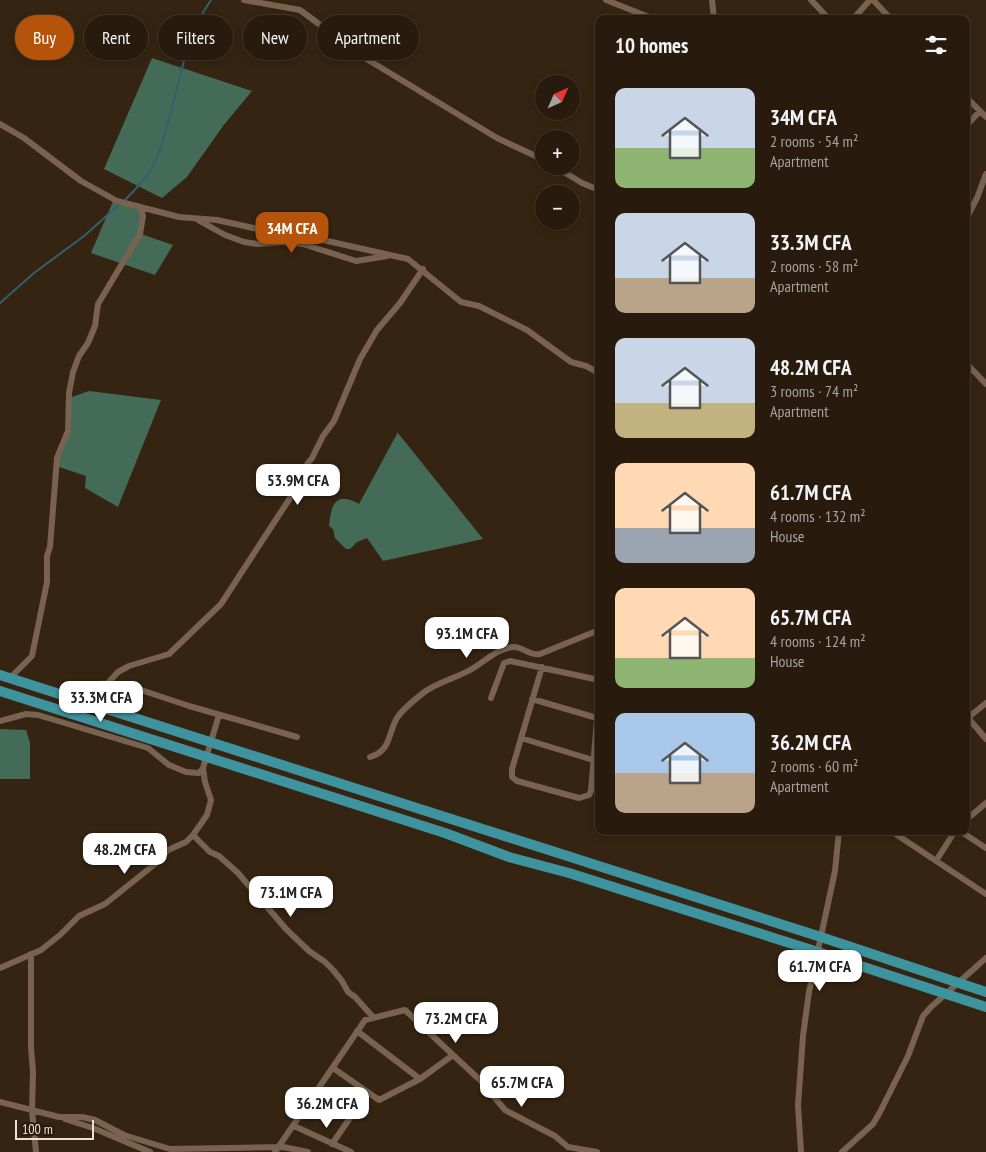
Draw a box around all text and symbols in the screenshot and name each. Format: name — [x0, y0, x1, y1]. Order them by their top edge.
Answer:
chip: Buy — [15, 15, 74, 60]
chip: Rent — [84, 15, 148, 60]
chip: Filters — [158, 15, 233, 60]
chip: New — [243, 15, 307, 60]
chip: Apartment — [317, 15, 419, 60]
icon: filters — [922, 31, 950, 59]
text: 10 homes — [615, 32, 688, 59]
north arrow — [535, 75, 580, 120]
map controls — [535, 75, 580, 230]
text: 34M CFA — [770, 104, 837, 131]
icon: home — [655, 108, 715, 168]
button: + — [535, 130, 580, 175]
text: 2 rooms · 54 m² — [770, 131, 858, 151]
text: Apartment — [770, 151, 829, 171]
button: − — [535, 185, 580, 230]
pin: 34M CFA — [246, 212, 338, 254]
text: 34M CFA — [266, 218, 318, 238]
text: 33.3M CFA — [770, 229, 851, 256]
icon: home — [655, 233, 715, 293]
text: 2 rooms · 58 m² — [770, 256, 858, 276]
text: Apartment — [770, 276, 829, 296]
text: 48.2M CFA — [770, 354, 851, 381]
icon: home — [655, 358, 715, 418]
text: 3 rooms · 74 m² — [770, 381, 858, 401]
text: Apartment — [770, 401, 829, 421]
pin: 53.9M CFA — [241, 464, 355, 506]
text: 53.9M CFA — [267, 470, 329, 490]
text: 61.7M CFA — [770, 479, 851, 506]
icon: home — [655, 483, 715, 543]
text: 4 rooms · 132 m² — [770, 506, 866, 526]
text: House — [770, 526, 804, 546]
text: 65.7M CFA — [770, 604, 851, 631]
icon: home — [655, 608, 715, 668]
pin: 93.1M CFA — [410, 616, 524, 659]
text: 93.1M CFA — [436, 623, 498, 643]
text: 4 rooms · 124 m² — [770, 631, 866, 651]
text: House — [770, 651, 804, 671]
pin: 33.3M CFA — [44, 680, 158, 723]
text: 33.3M CFA — [70, 687, 132, 707]
text: 36.2M CFA — [770, 729, 851, 756]
icon: home — [655, 733, 715, 793]
text: 2 rooms · 60 m² — [770, 756, 858, 776]
text: Apartment — [770, 776, 829, 796]
pin: 48.2M CFA — [68, 832, 182, 875]
text: 48.2M CFA — [94, 839, 156, 859]
pin: 73.1M CFA — [234, 876, 348, 918]
text: 73.1M CFA — [260, 882, 322, 902]
pin: 61.7M CFA — [763, 950, 877, 992]
text: 61.7M CFA — [789, 956, 851, 976]
pin: 73.2M CFA — [399, 1002, 513, 1044]
text: 73.2M CFA — [425, 1008, 487, 1028]
pin: 65.7M CFA — [465, 1066, 579, 1108]
text: 65.7M CFA — [491, 1072, 553, 1092]
pin: 36.2M CFA — [270, 1086, 384, 1129]
text: 36.2M CFA — [296, 1093, 358, 1113]
scale bar — [15, 1117, 94, 1140]
text: 100 m — [22, 1120, 53, 1138]

